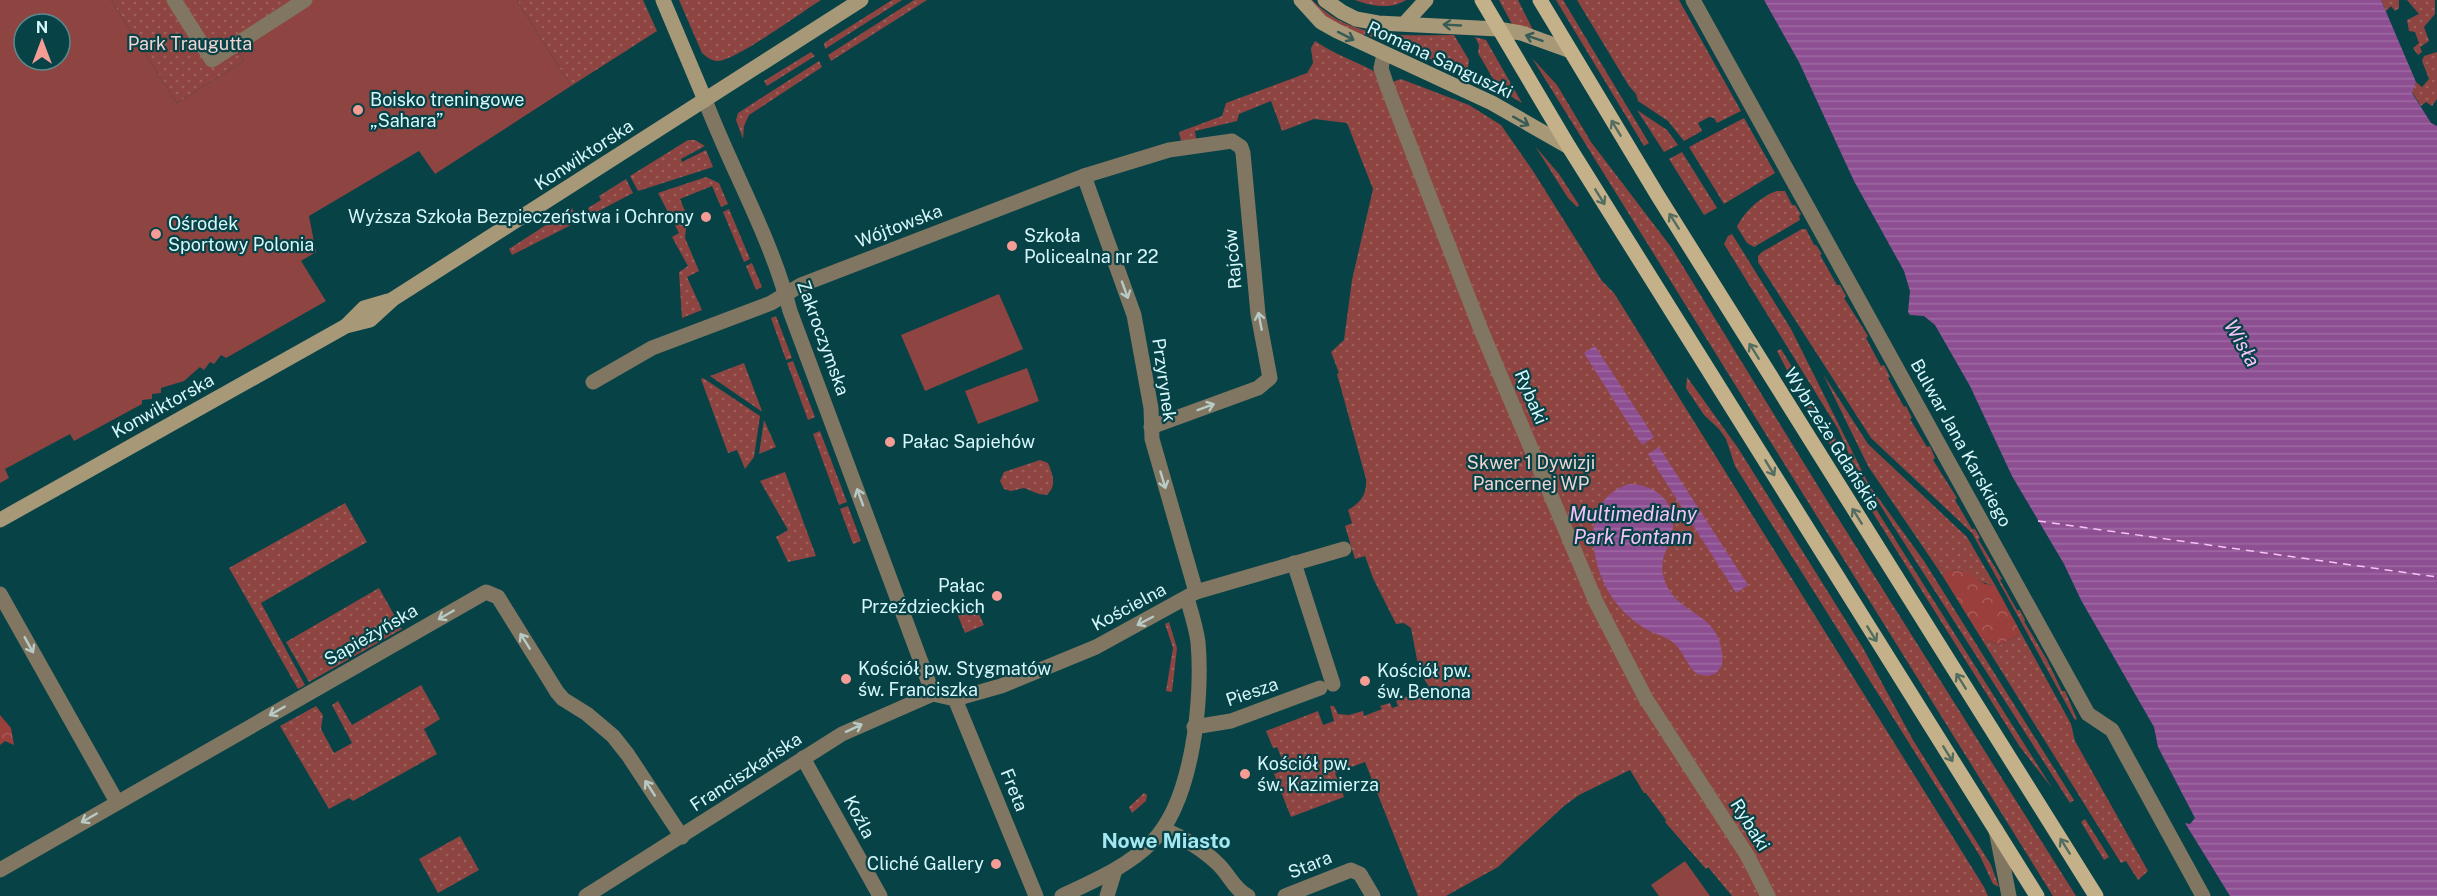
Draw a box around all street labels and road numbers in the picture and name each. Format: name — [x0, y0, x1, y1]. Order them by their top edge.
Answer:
street label: Romana Sanguszki — [1364, 17, 1516, 102]
street label: Konwiktorska — [530, 115, 637, 194]
street label: Wójtowska — [853, 199, 945, 252]
street label: Rajców — [1219, 228, 1246, 290]
street label: Zakroczymska — [793, 277, 854, 398]
street label: Przyrynek — [1148, 337, 1181, 423]
street label: Bulwar Jana Karskiego — [1907, 355, 2016, 530]
street label: Wybrzeże Gdańskie — [1780, 363, 1885, 514]
street label: Rybaki — [1511, 366, 1552, 427]
street label: Konwiktorska — [108, 369, 217, 442]
street label: Kościelna — [1088, 578, 1169, 635]
street label: Sapieżyńska — [320, 599, 421, 670]
street label: Piesza — [1223, 673, 1281, 710]
street label: Franciszkańska — [686, 728, 805, 815]
street label: Freta — [996, 765, 1032, 814]
street label: Koźla — [839, 792, 879, 842]
street label: Rybaki — [1726, 795, 1774, 854]
street label: Stara — [1285, 846, 1335, 883]

